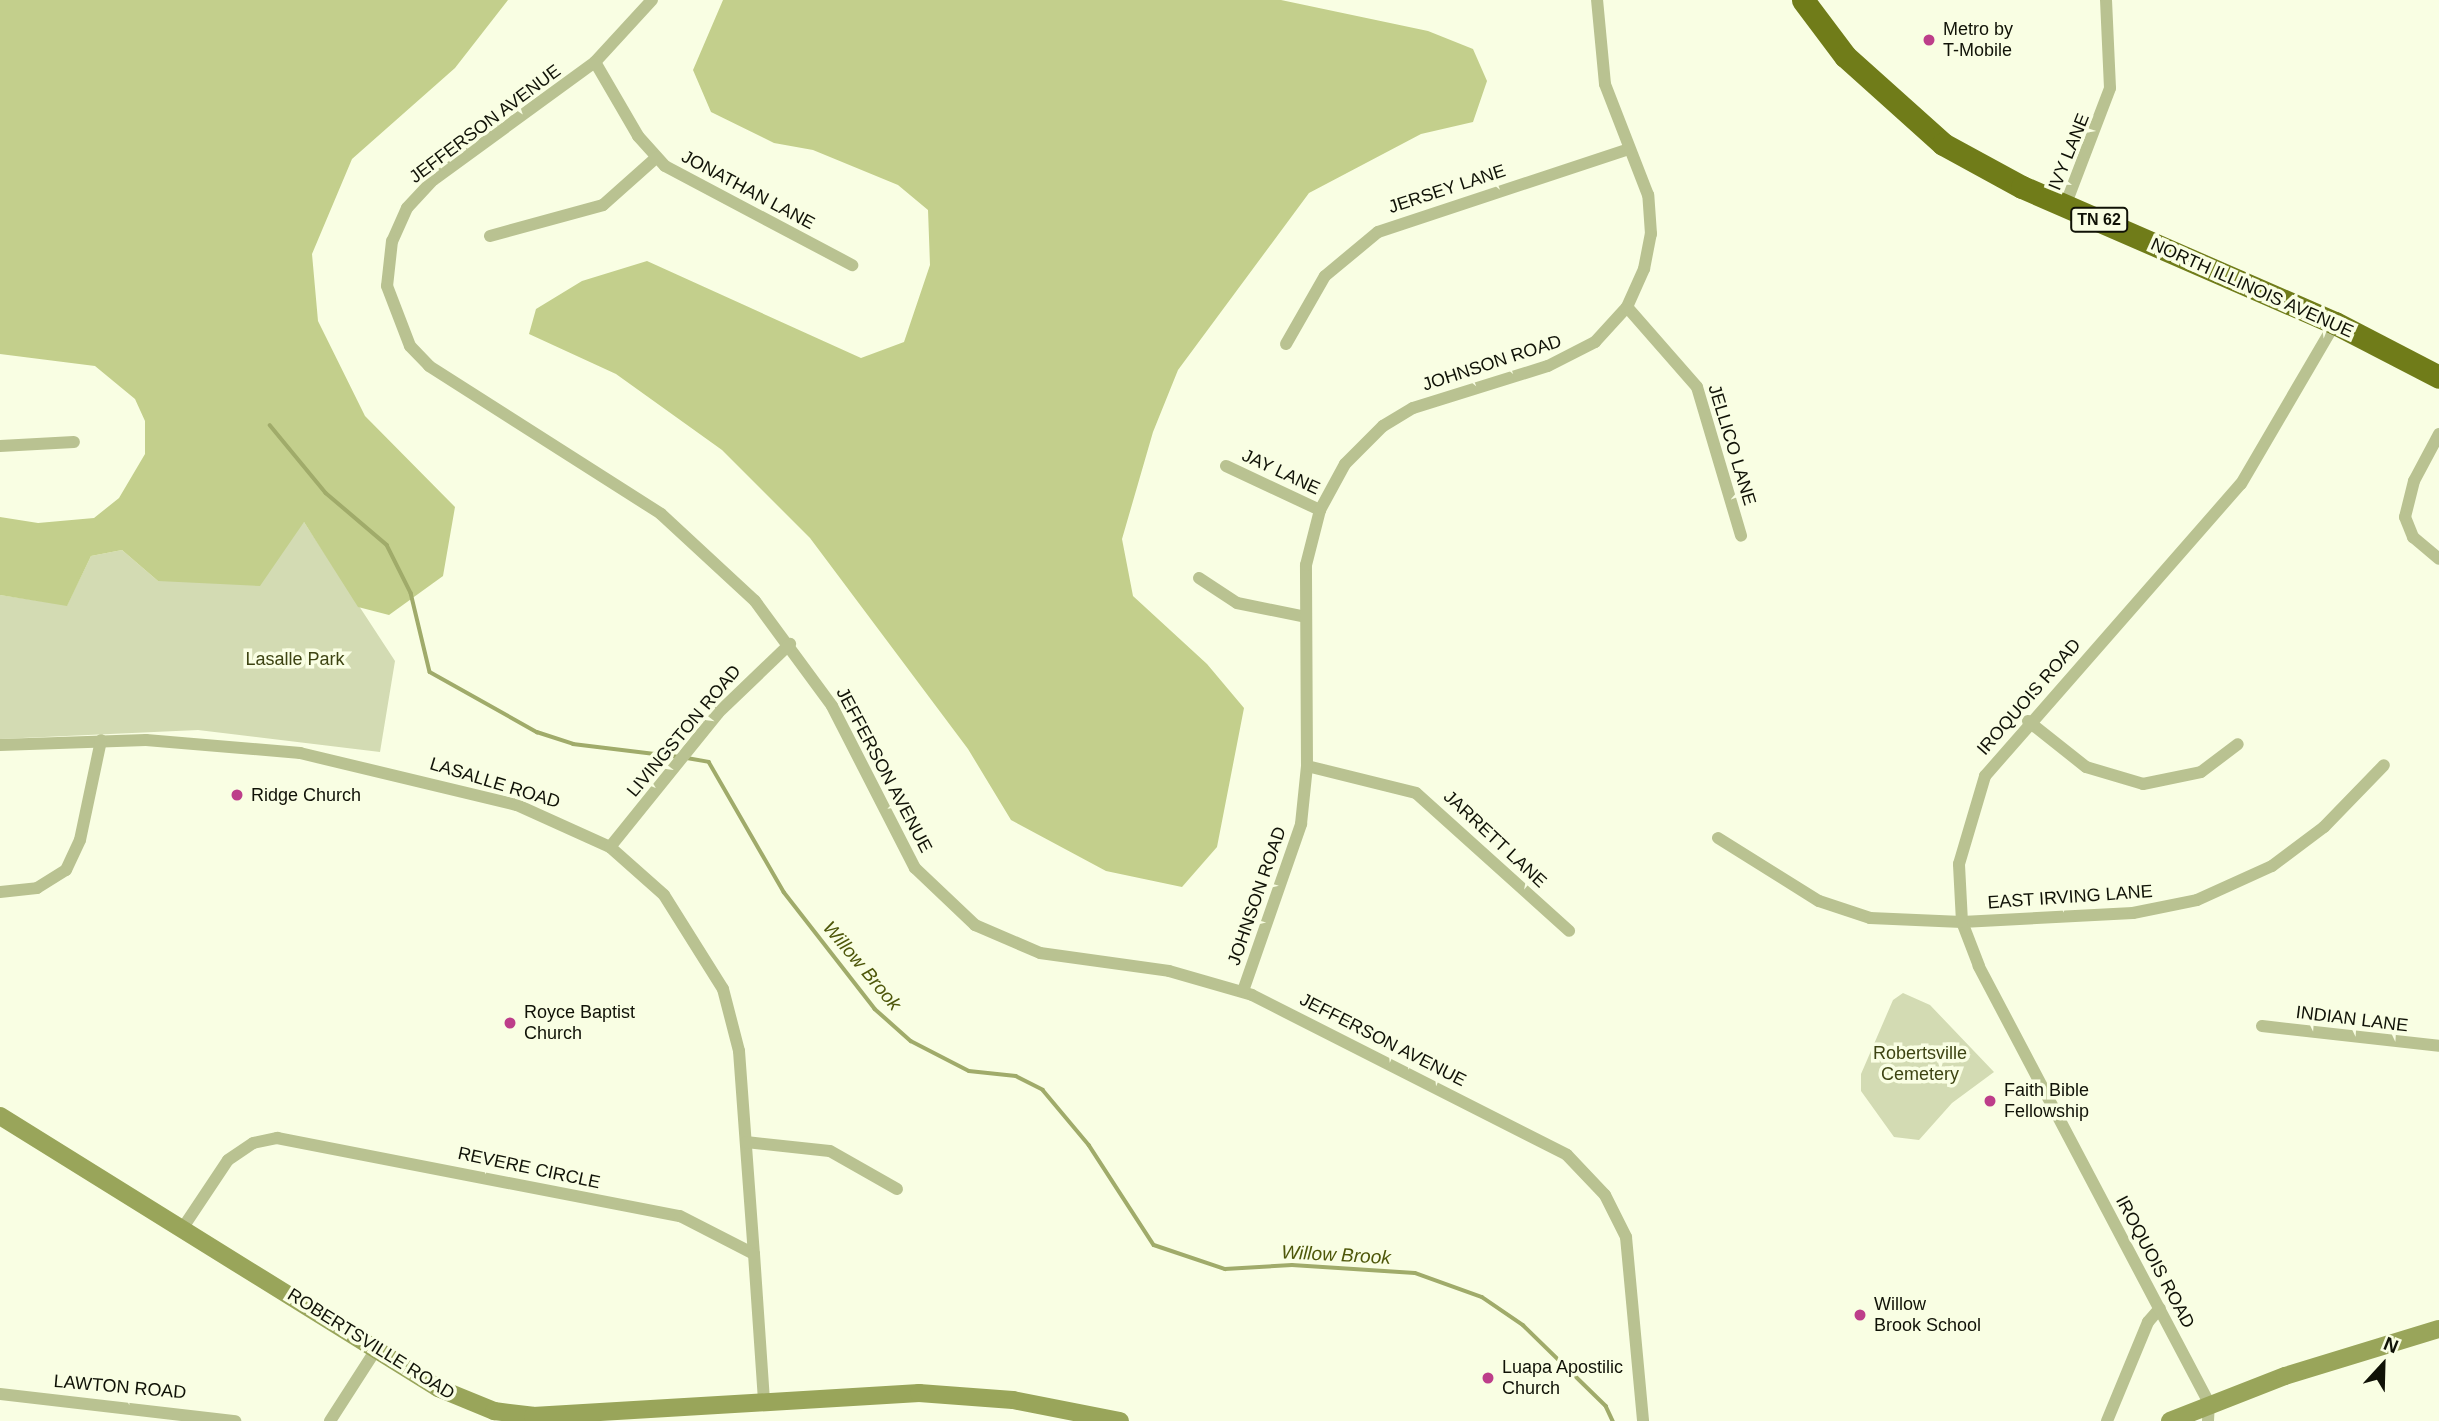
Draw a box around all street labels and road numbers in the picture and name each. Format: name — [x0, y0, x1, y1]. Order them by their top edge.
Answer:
street label: JEFFERSON AVENUE — [405, 60, 565, 188]
street label: IVY LANE — [2044, 110, 2094, 194]
street label: JONATHAN LANE — [678, 146, 818, 234]
street label: JERSEY LANE — [1386, 160, 1508, 218]
road number: TN 62 — [2069, 208, 2129, 232]
street label: NORTH ILLINOIS AVENUE — [2147, 233, 2357, 343]
street label: JOHNSON ROAD — [1420, 330, 1564, 396]
street label: JELLICO LANE — [1703, 382, 1761, 508]
street label: JAY LANE — [1239, 445, 1323, 499]
street label: IROQUOIS ROAD — [1973, 634, 2085, 760]
street label: LIVINGSTON ROAD — [622, 661, 746, 801]
street label: JEFFERSON AVENUE — [831, 683, 937, 857]
street label: LASALLE ROAD — [427, 753, 563, 813]
street label: JARRETT LANE — [1439, 786, 1551, 892]
street label: JOHNSON ROAD — [1223, 824, 1291, 968]
street label: EAST IRVING LANE — [1987, 880, 2153, 914]
street label: JEFFERSON AVENUE — [1296, 988, 1470, 1092]
street label: INDIAN LANE — [2295, 1001, 2409, 1037]
street label: REVERE CIRCLE — [456, 1142, 602, 1194]
street label: IROQUOIS ROAD — [2111, 1192, 2199, 1332]
street label: ROBERTSVILLE ROAD — [284, 1284, 458, 1404]
street label: LAWTON ROAD — [53, 1370, 187, 1404]

